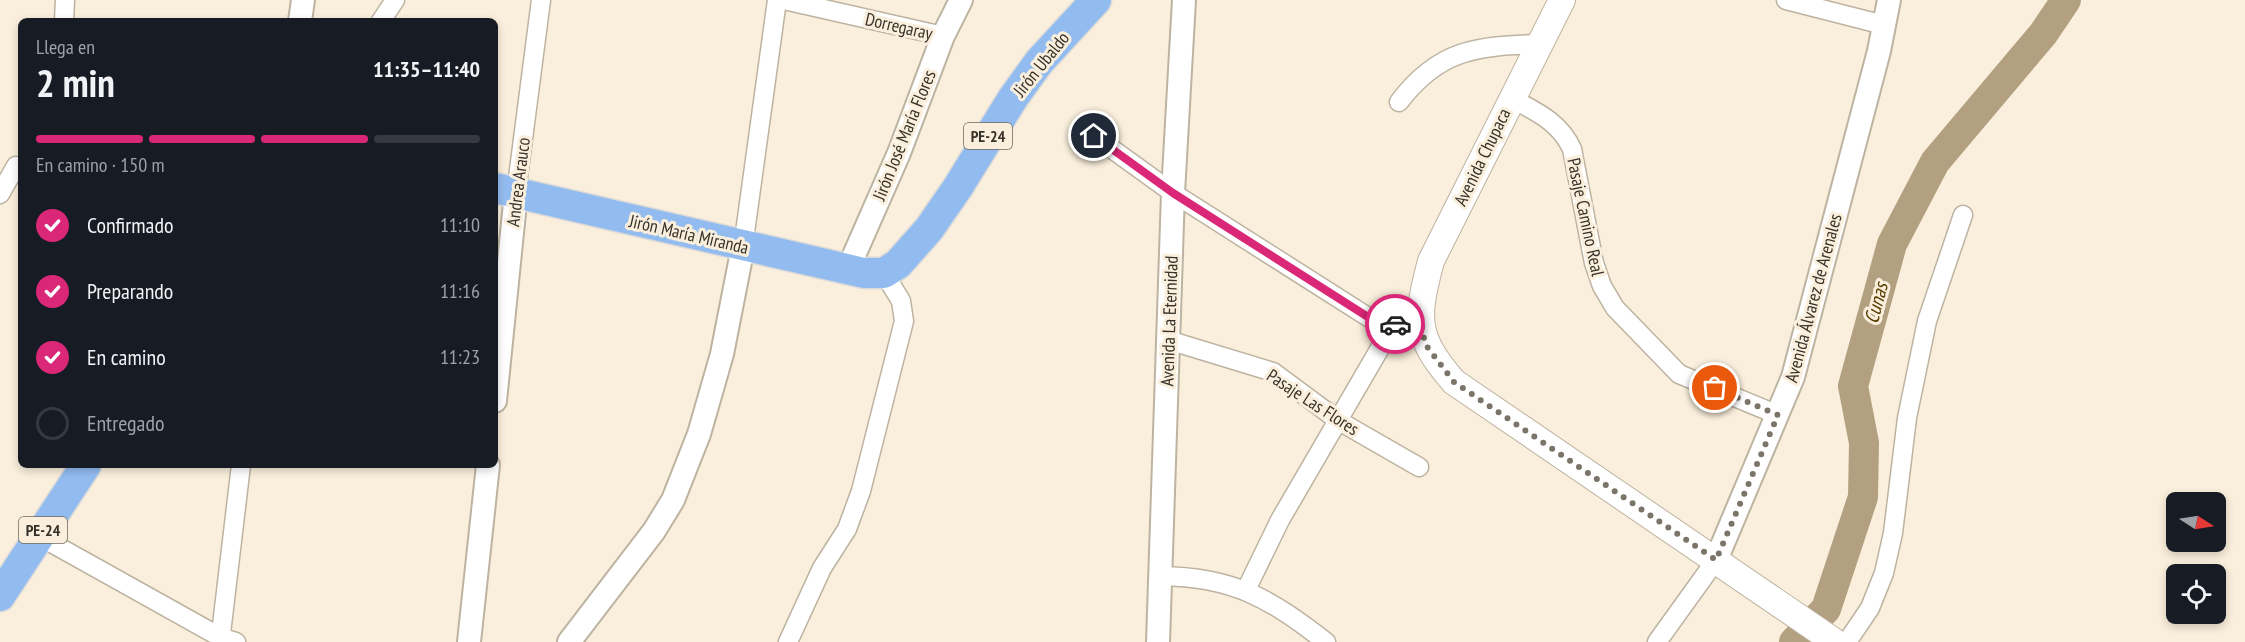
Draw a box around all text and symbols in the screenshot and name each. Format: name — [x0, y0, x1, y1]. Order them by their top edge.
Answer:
street label: Dorregaray — [863, 7, 935, 45]
street label: Jirón Ubaldo — [1007, 27, 1074, 102]
text: Llega en — [36, 34, 95, 60]
text: 11:35–11:40 — [373, 55, 480, 83]
text: 2 min — [36, 57, 115, 108]
street label: Jirón José María Flores — [867, 66, 941, 204]
street label: Avenida Chupaca — [1449, 104, 1515, 210]
pin — [1068, 110, 1119, 161]
icon: home — [1077, 119, 1110, 152]
road number: PE-24 — [964, 123, 1012, 149]
street label: Andrea Arauco — [501, 136, 535, 228]
text: En camino · 150 m — [36, 152, 165, 178]
street label: Pasaje Camino Real — [1562, 156, 1610, 279]
icon: check — [36, 209, 69, 242]
street label: Jirón María Miranda — [626, 209, 751, 259]
text: Confirmado — [87, 211, 173, 239]
street label: Avenida Álvarez de Arenales — [1779, 211, 1847, 385]
text: 11:10 — [440, 212, 480, 238]
street label: Avenida La Eternidad — [1155, 255, 1183, 387]
icon: check — [36, 275, 69, 308]
text: Preparando — [87, 277, 173, 305]
text: 11:16 — [440, 278, 480, 304]
water label: Cunas — [1858, 278, 1894, 326]
courier — [1365, 294, 1425, 354]
icon: car — [1379, 308, 1412, 341]
icon: check — [36, 341, 69, 374]
text: En camino — [87, 343, 166, 371]
text: 11:23 — [440, 344, 480, 370]
pin — [1689, 362, 1740, 413]
street label: Pasaje Las Flores — [1263, 364, 1363, 440]
icon: bag — [1698, 371, 1731, 404]
text: Entregado — [87, 409, 164, 437]
north arrow — [2166, 492, 2226, 552]
map controls — [2166, 492, 2226, 624]
road number: PE-24 — [19, 517, 67, 543]
button: locate — [2166, 564, 2226, 624]

